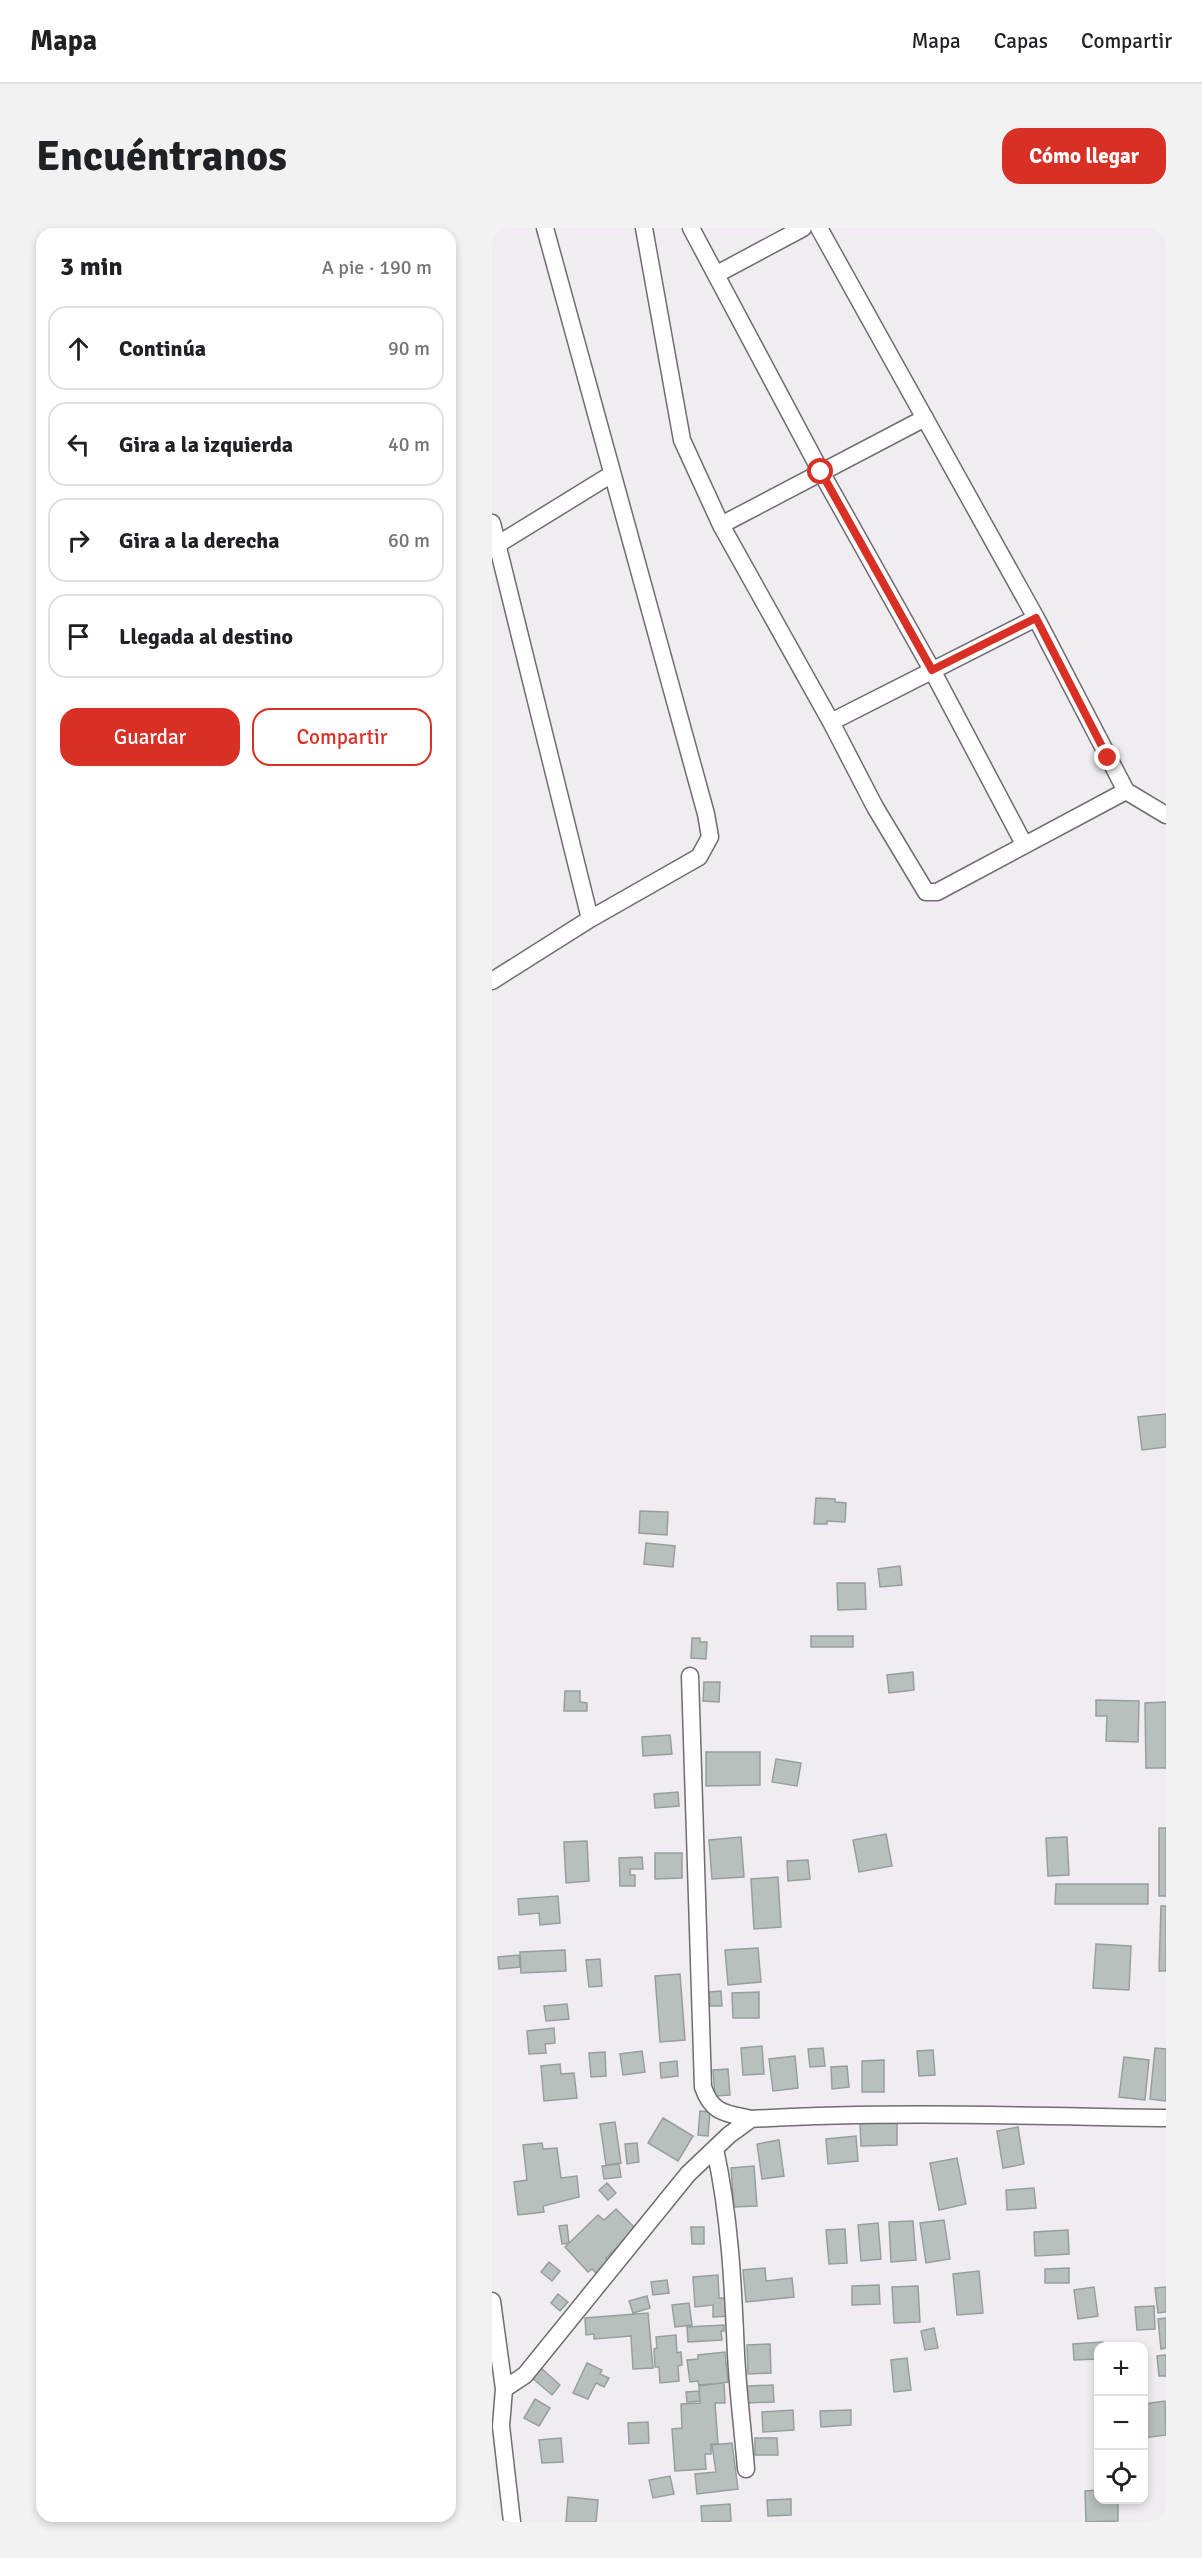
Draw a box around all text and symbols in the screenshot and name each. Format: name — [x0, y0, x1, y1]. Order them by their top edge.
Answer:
text: Mapa — [30, 24, 97, 58]
text: Mapa — [911, 28, 961, 54]
text: Capas — [994, 28, 1048, 54]
text: Compartir — [1081, 28, 1172, 54]
button: Cómo llegar — [1002, 128, 1166, 184]
text: Encuéntranos — [36, 131, 287, 182]
text: 3 min — [60, 251, 123, 283]
text: A pie · 190 m — [322, 255, 432, 280]
icon: ahead — [62, 332, 95, 365]
text: Continúa — [119, 335, 206, 362]
text: 90 m — [388, 336, 430, 361]
icon: left — [62, 428, 95, 461]
text: Gira a la izquierda — [119, 431, 293, 458]
text: 40 m — [388, 432, 430, 457]
route start — [807, 458, 833, 484]
icon: right — [62, 524, 95, 557]
text: Gira a la derecha — [119, 527, 280, 554]
text: 60 m — [388, 528, 430, 553]
icon: arrive — [62, 620, 95, 653]
text: Llegada al destino — [119, 623, 293, 650]
button: Guardar — [60, 708, 240, 766]
button: Compartir — [252, 708, 432, 766]
route end — [1094, 744, 1120, 770]
map controls — [1094, 2342, 1148, 2504]
button: + — [1094, 2342, 1148, 2396]
button: − — [1094, 2396, 1148, 2450]
button: locate — [1094, 2450, 1148, 2504]

